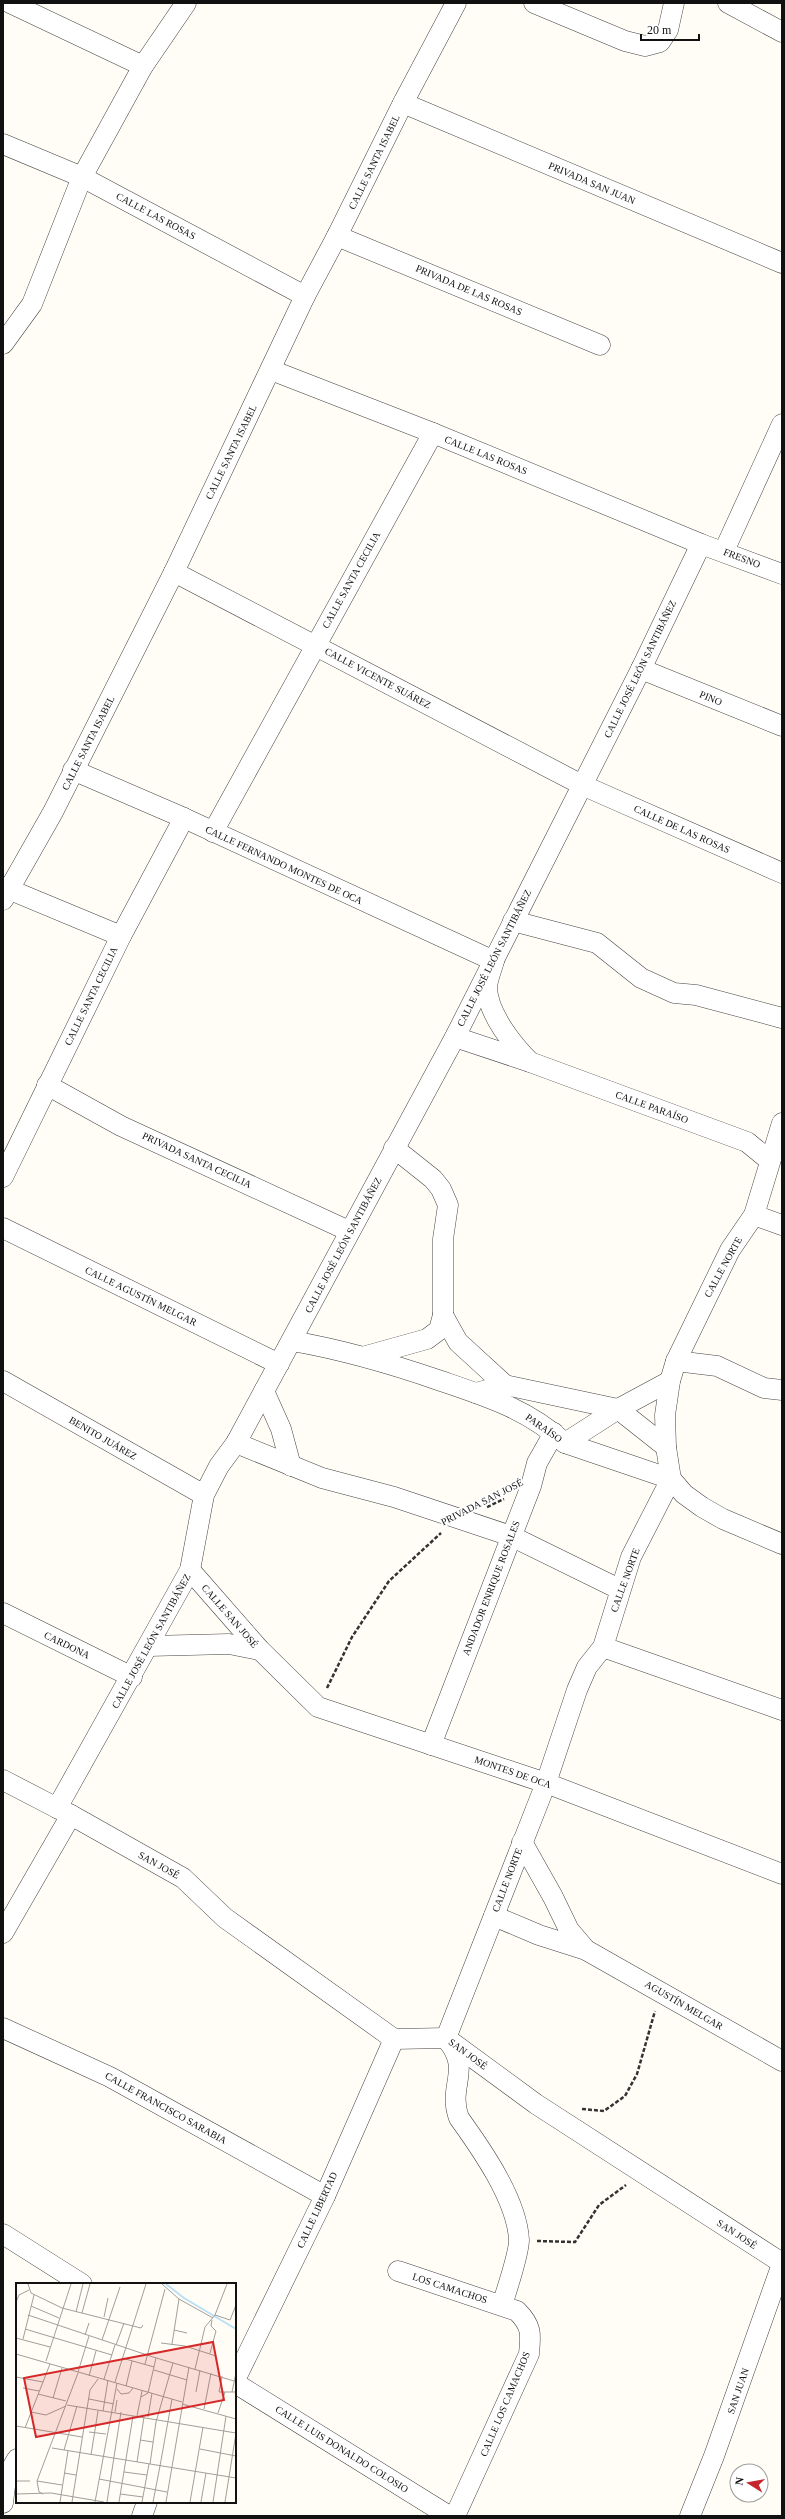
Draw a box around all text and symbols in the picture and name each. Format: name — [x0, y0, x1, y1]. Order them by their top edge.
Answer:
scale bar — [641, 16, 699, 42]
text: 20 m — [647, 23, 672, 37]
street label: CALLE SANTA ISABEL — [346, 113, 402, 211]
street label: PRIVADA SAN JUAN — [547, 160, 637, 206]
street label: CALLE LAS ROSAS — [114, 190, 198, 242]
street label: PRIVADA DE LAS ROSAS — [414, 263, 524, 317]
street label: CALLE SANTA ISABEL — [203, 403, 259, 501]
street label: CALLE LAS ROSAS — [443, 433, 529, 477]
street label: CALLE SANTA CECILIA — [320, 529, 383, 630]
street label: FRESNO — [722, 546, 762, 570]
street label: CALLE JOSÉ LEÓN SANTIBÁÑEZ — [602, 598, 678, 740]
street label: CALLE VICENTE SUÁREZ — [323, 645, 433, 711]
street label: PINO — [698, 689, 724, 707]
street label: CALLE SANTA ISABEL — [59, 694, 117, 792]
street label: CALLE DE LAS ROSAS — [632, 803, 732, 855]
street label: CALLE FERNANDO MONTES DE OCA — [204, 824, 365, 907]
street label: CALLE JOSÉ LEÓN SANTIBÁÑEZ — [455, 888, 533, 1028]
street label: CALLE SANTA CECILIA — [62, 944, 120, 1047]
street label: CALLE PARAÍSO — [614, 1089, 690, 1125]
street label: PRIVADA SANTA CECILIA — [141, 1130, 254, 1190]
street label: CALLE JOSÉ LEÓN SANTIBÁÑEZ — [302, 1175, 384, 1315]
street label: CALLE NORTE — [702, 1235, 744, 1299]
street label: CALLE AGUSTÍN MELGAR — [83, 1264, 199, 1328]
street label: PARAÍSO — [524, 1411, 564, 1445]
street label: BENITO JUÁREZ — [67, 1414, 139, 1462]
street label: PRIVADA SAN JOSÉ — [439, 1477, 525, 1527]
street label: ANDADOR ENRIQUE ROSALES — [460, 1519, 522, 1657]
street label: CALLE NORTE — [608, 1546, 642, 1614]
street label: CALLE JOSÉ LEÓN SANTIBÁÑEZ — [109, 1572, 193, 1710]
street label: CALLE SAN JOSÉ — [200, 1582, 260, 1650]
street label: CARDONA — [42, 1629, 92, 1661]
street label: MONTES DE OCA — [473, 1754, 554, 1791]
street label: CALLE NORTE — [490, 1847, 524, 1913]
street label: SAN JOSÉ — [137, 1849, 181, 1881]
street label: AGUSTÍN MELGAR — [643, 1978, 725, 2032]
street label: SAN JOSÉ — [446, 2036, 490, 2072]
street label: CALLE FRANCISCO SARABIA — [103, 2070, 229, 2146]
street label: CALLE LIBERTAD — [295, 2170, 339, 2250]
street label: SAN JOSÉ — [715, 2217, 759, 2251]
street label: LOS CAMACHOS — [411, 2271, 489, 2305]
inset map — [16, 2283, 236, 2503]
street label: CALLE LOS CAMACHOS — [478, 2350, 532, 2458]
street label: SAN JUAN — [725, 2366, 751, 2416]
street label: CALLE LUIS DONALDO COLOSIO — [273, 2403, 411, 2495]
north arrow — [729, 2463, 769, 2503]
text: N — [733, 2476, 746, 2486]

